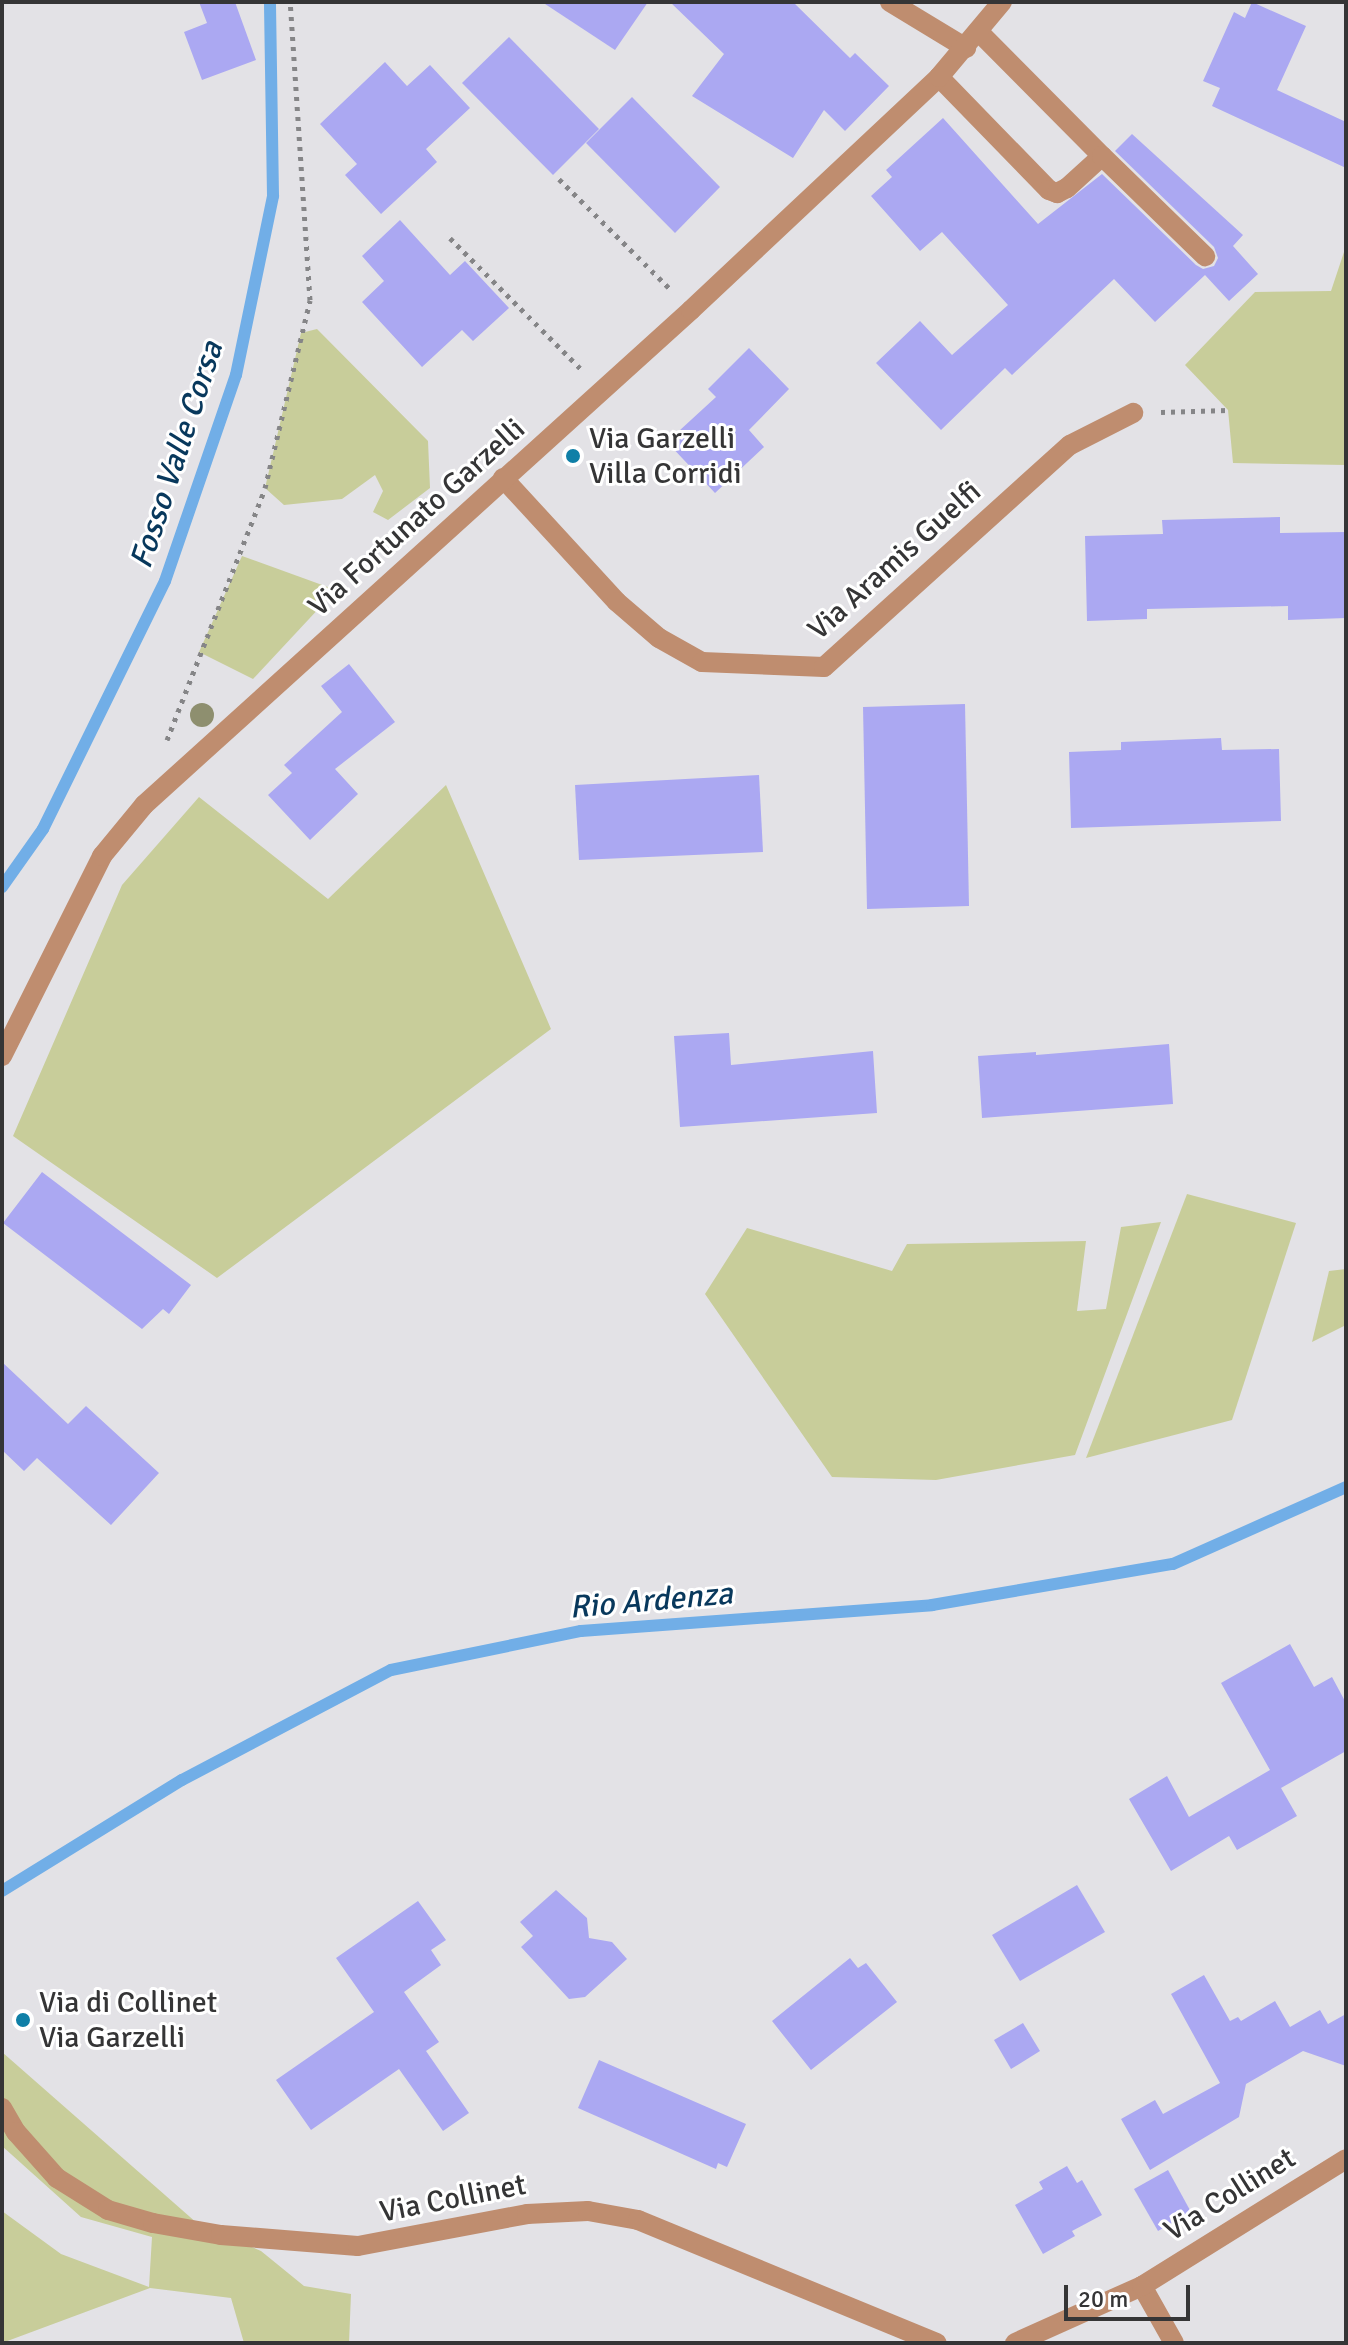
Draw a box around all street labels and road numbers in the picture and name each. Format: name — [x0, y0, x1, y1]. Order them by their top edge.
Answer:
street label: Via Fortunato Garzelli — [301, 411, 533, 625]
street label: Via Aramis Guelfi — [801, 474, 989, 648]
street label: Via Collinet — [1158, 2141, 1302, 2249]
street label: Via Collinet — [377, 2167, 529, 2231]

